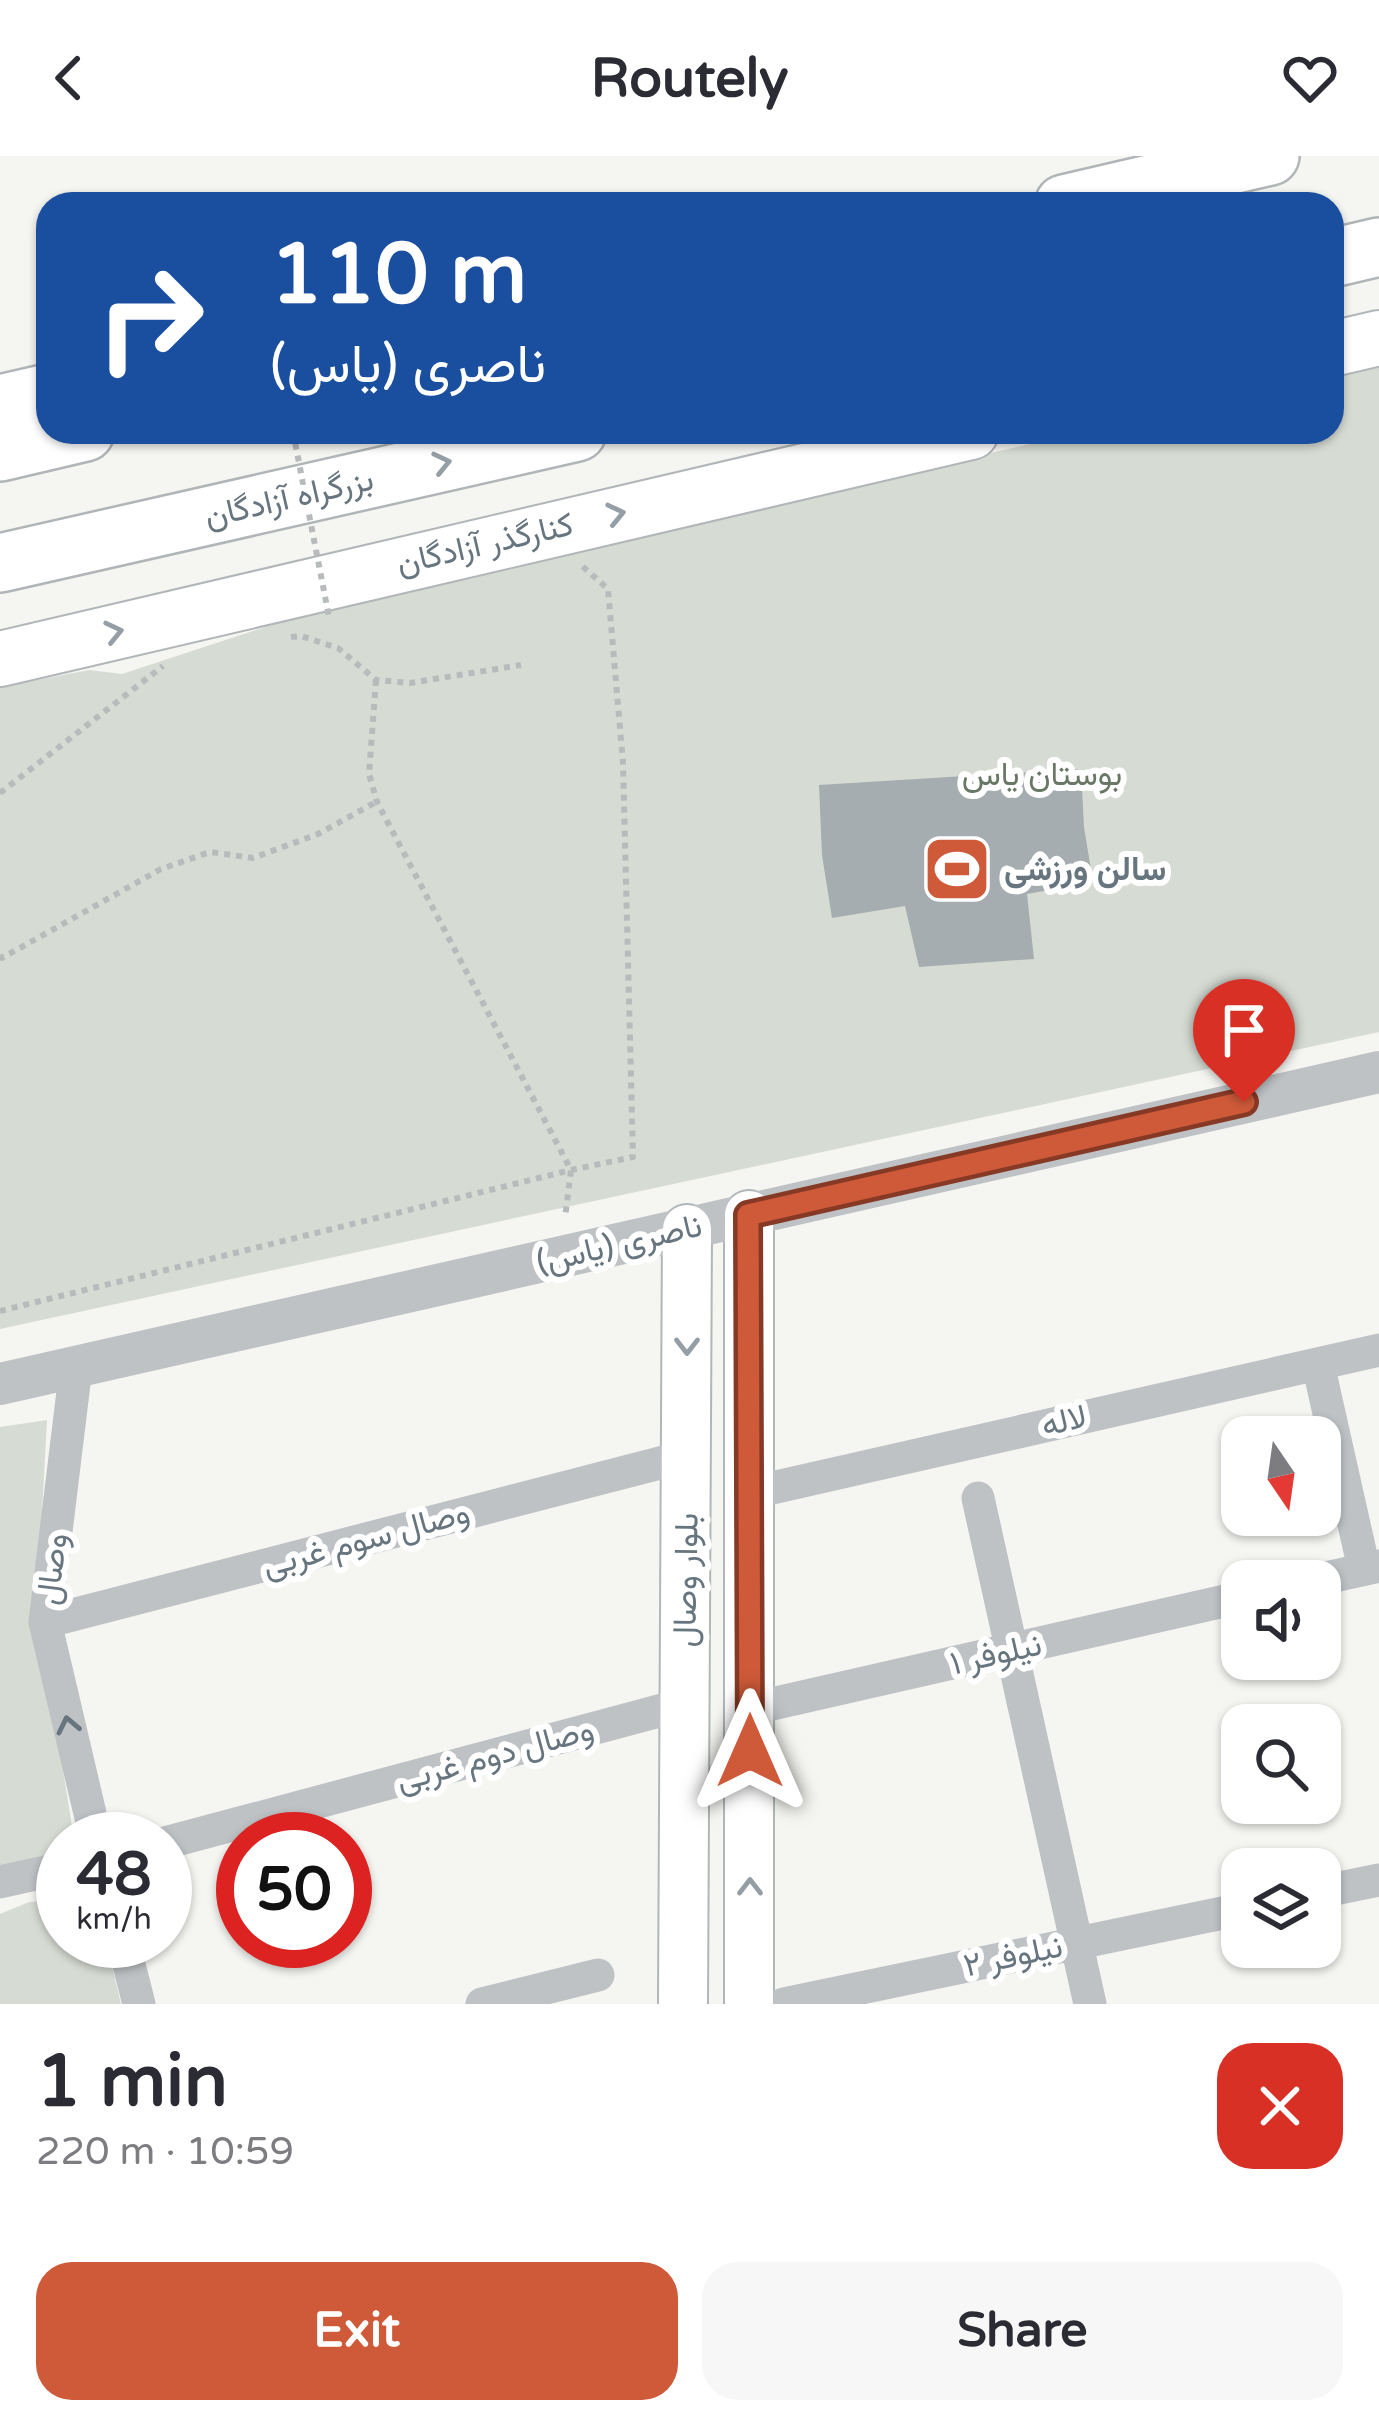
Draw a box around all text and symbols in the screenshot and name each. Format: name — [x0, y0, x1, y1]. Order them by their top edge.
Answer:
icon: back — [36, 45, 102, 111]
icon: heart — [1277, 45, 1343, 111]
text: Routely — [591, 46, 788, 111]
text: 110 m — [270, 225, 527, 326]
icon: right — [72, 240, 228, 396]
text: ناصری (یاس) — [270, 332, 546, 397]
one-way arrow — [431, 452, 451, 477]
street label: بزرگراه آزادگان — [201, 460, 377, 536]
one-way arrow — [606, 503, 626, 528]
street label: کنارگذر آزادگان — [393, 505, 577, 583]
one-way arrow — [103, 620, 123, 645]
park label: بوستان یاس — [962, 755, 1122, 794]
sports icon: سالن ورزشی — [922, 834, 992, 904]
place label: سالن ورزشی — [1004, 850, 1166, 889]
pin — [1193, 979, 1295, 1102]
icon: arrive — [1211, 997, 1277, 1063]
street label: ناصری (یاس) — [532, 1206, 706, 1282]
one-way arrow — [674, 1338, 700, 1356]
street label: لاله — [1038, 1397, 1090, 1445]
north arrow — [1221, 1416, 1341, 1536]
map controls — [1221, 1416, 1341, 1968]
street label: وصال سوم غربی — [258, 1493, 474, 1586]
street label: بلوار وصال — [665, 1512, 707, 1648]
street label: وصال — [28, 1531, 76, 1607]
button: sound — [1221, 1560, 1341, 1680]
street label: نیلوفر ۱ — [947, 1625, 1045, 1683]
position arrow — [687, 1688, 813, 1814]
button: search — [1221, 1704, 1341, 1824]
street label: وصال دوم غربی — [392, 1710, 598, 1801]
one-way arrow — [56, 1716, 81, 1736]
speed limit sign: 50 — [216, 1812, 372, 1968]
text: 48 — [76, 1839, 152, 1911]
button: layers — [1221, 1848, 1341, 1968]
one-way arrow — [737, 1877, 763, 1895]
text: km/h — [76, 1901, 152, 1938]
street label: نیلوفر ۲ — [960, 1927, 1066, 1985]
text: 1 min — [36, 2039, 228, 2126]
button: close — [1217, 2043, 1343, 2169]
text: 220 m · 10:59 — [36, 2128, 294, 2175]
button: Exit — [36, 2262, 678, 2400]
button: Share — [702, 2262, 1343, 2400]

